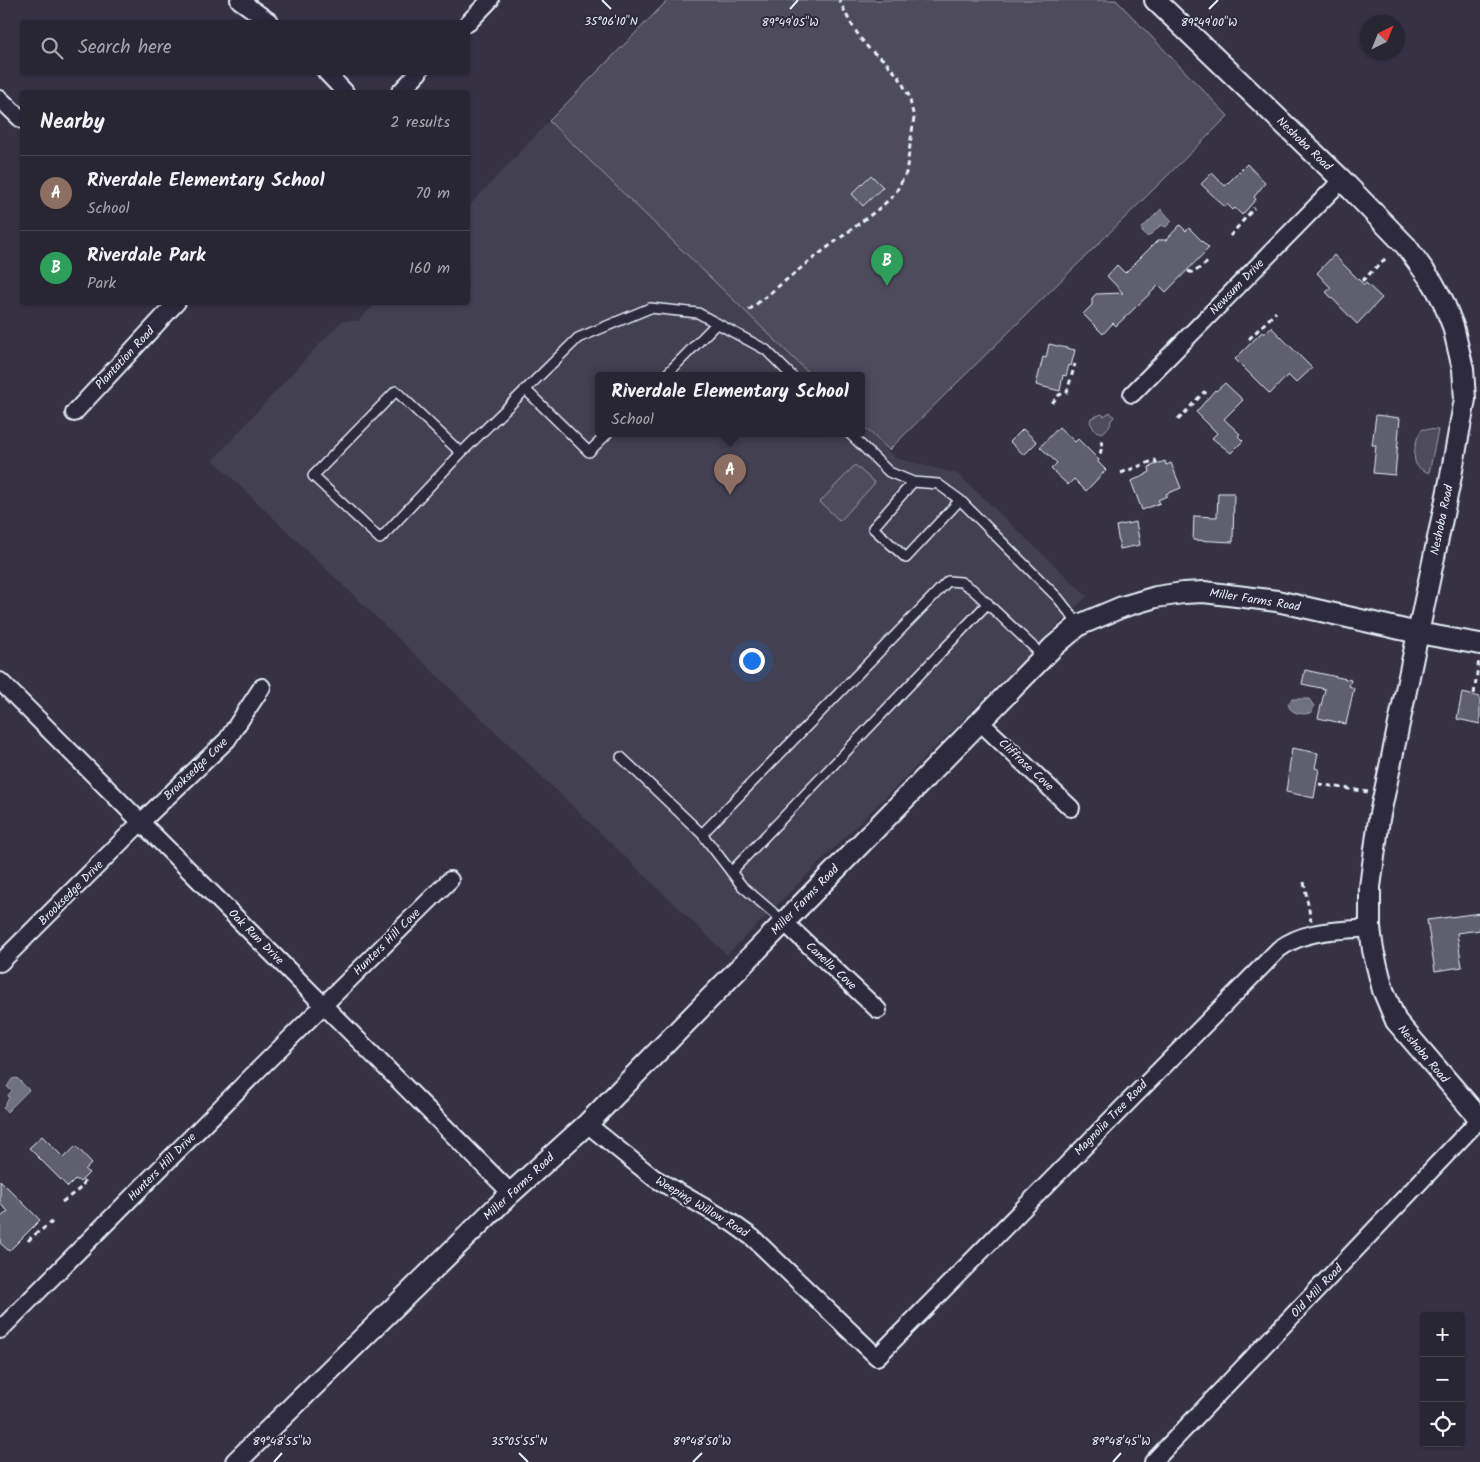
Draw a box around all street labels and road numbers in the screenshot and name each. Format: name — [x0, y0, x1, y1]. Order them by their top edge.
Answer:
street label: Neshoba Road — [1272, 112, 1337, 176]
street label: Newsum Drive — [1205, 254, 1269, 319]
street label: Plantation Road — [91, 322, 160, 394]
street label: Neshoba Road — [1425, 482, 1459, 557]
street label: Miller Farms Road — [1208, 583, 1303, 617]
street label: Brooksedge Cove — [159, 733, 233, 805]
street label: Cliffrose Cove — [994, 734, 1058, 796]
street label: Brooksedge Drive — [34, 856, 108, 930]
street label: Miller Farms Road — [766, 860, 844, 940]
street label: Hunters Hill Cove — [349, 903, 426, 980]
street label: Oak Run Drive — [224, 905, 289, 970]
street label: Canella Cove — [801, 937, 861, 995]
street label: Neshoba Road — [1393, 1021, 1454, 1088]
street label: Magnolia Tree Road — [1070, 1075, 1153, 1160]
street label: Hunters Hill Drive — [123, 1128, 201, 1206]
street label: Miller Farms Road — [479, 1148, 560, 1225]
street label: Weeping Willow Road — [652, 1172, 753, 1243]
street label: Old Mill Road — [1286, 1259, 1348, 1322]

